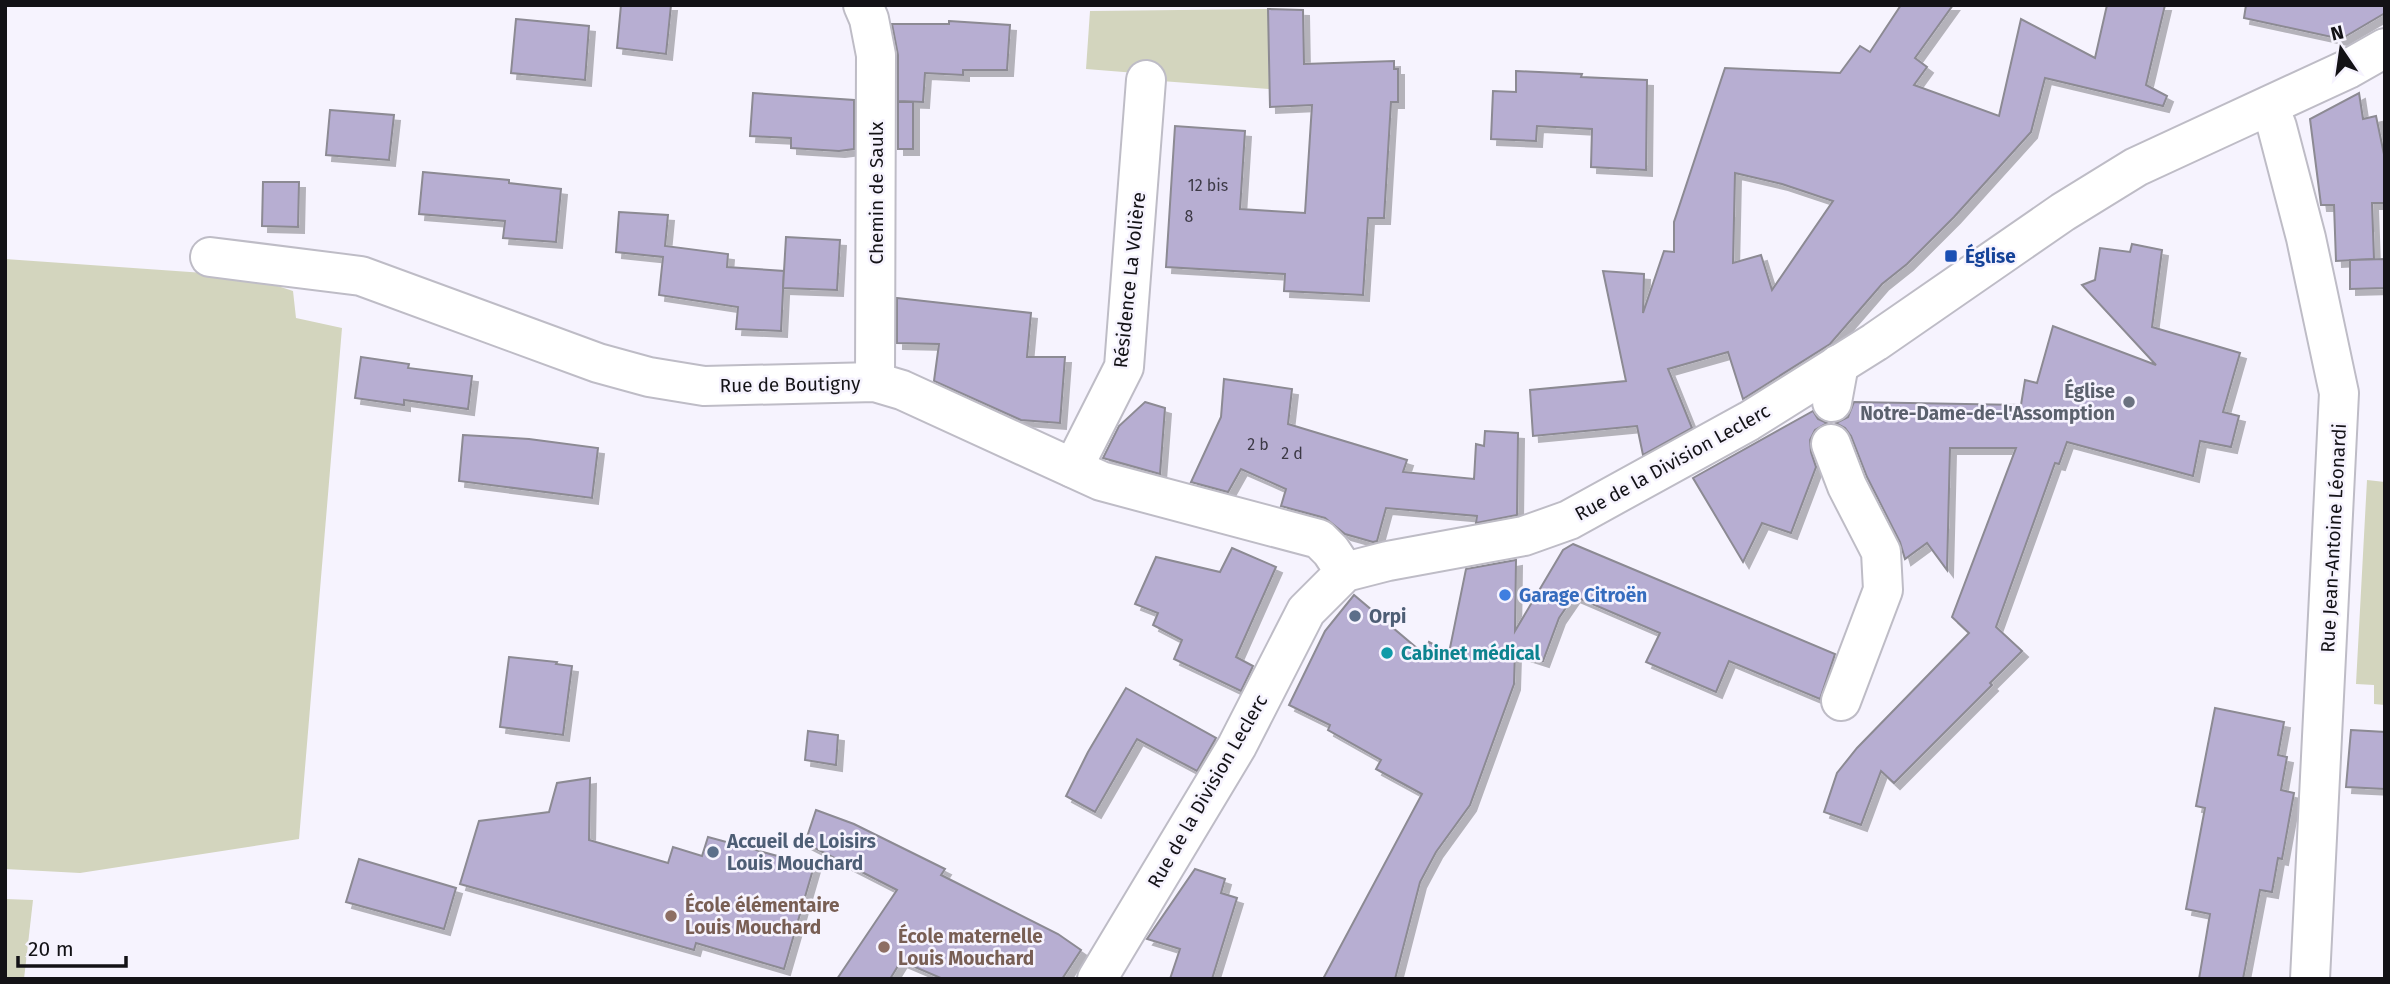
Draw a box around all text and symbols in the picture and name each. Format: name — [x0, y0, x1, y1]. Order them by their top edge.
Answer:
north arrow — [2306, 14, 2376, 84]
text: N — [2329, 20, 2346, 46]
street label: Chemin de Saulx — [865, 121, 888, 265]
house number: 12 bis — [1188, 176, 1228, 195]
street label: Résidence La Volière — [1109, 191, 1150, 369]
house number: 8 — [1185, 207, 1194, 226]
place label: Église — [1965, 243, 2016, 268]
marker: Église — [1943, 248, 1959, 264]
street label: Rue de Boutigny — [719, 372, 861, 397]
place label: Église Notre-Dame-de-l'Assomption — [1860, 378, 2115, 425]
marker: Église Notre-Dame-de-l'Assomption — [2121, 394, 2137, 410]
street label: Rue de la Division Leclerc — [1571, 399, 1774, 526]
street label: Rue Jean-Antoine Léonardi — [2316, 423, 2351, 653]
house number: 2 b — [1247, 435, 1269, 454]
house number: 2 d — [1281, 444, 1303, 463]
place label: Garage Citroën — [1519, 584, 1647, 607]
marker: Garage Citroën — [1497, 587, 1513, 603]
place label: Orpi — [1369, 605, 1406, 628]
marker: Orpi — [1347, 608, 1363, 624]
place label: Cabinet médical — [1401, 642, 1541, 665]
marker: Cabinet médical — [1379, 645, 1395, 661]
street label: Rue de la Division Leclerc — [1143, 690, 1272, 892]
place label: Accueil de Loisirs Louis Mouchard — [726, 830, 876, 875]
marker: Accueil de Loisirs Louis Mouchard — [705, 844, 721, 860]
place label: École élémentaire Louis Mouchard — [685, 892, 839, 939]
marker: École élémentaire Louis Mouchard — [663, 908, 679, 924]
place label: École maternelle Louis Mouchard — [898, 923, 1043, 970]
scale bar — [18, 925, 126, 969]
text: 20 m — [28, 936, 74, 962]
marker: École maternelle Louis Mouchard — [876, 939, 892, 955]

